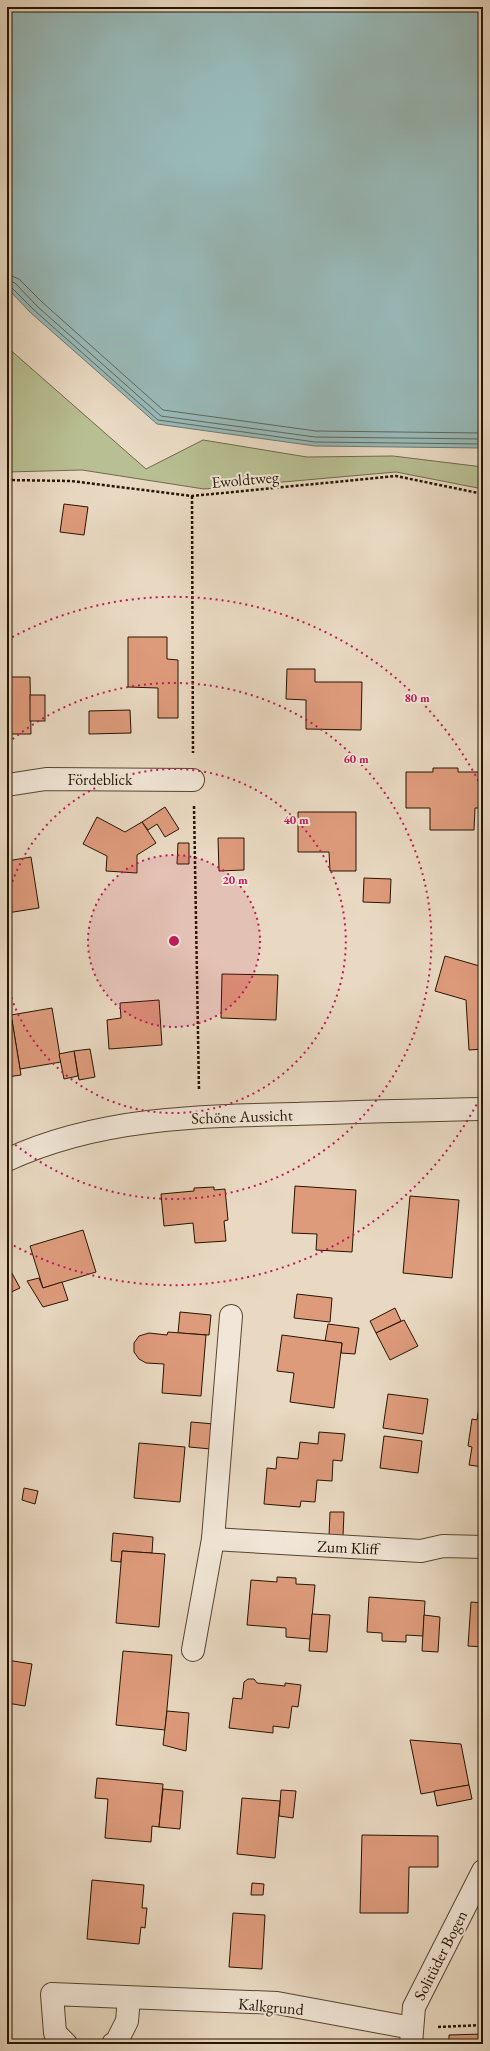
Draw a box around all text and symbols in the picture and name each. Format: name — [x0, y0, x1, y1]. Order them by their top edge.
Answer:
street label: Ewoldtweg — [210, 466, 281, 493]
text: 80 m — [404, 690, 430, 706]
text: 60 m — [343, 751, 369, 767]
street label: Fördeblick — [67, 769, 133, 790]
text: 40 m — [283, 812, 309, 828]
text: 20 m — [222, 872, 248, 888]
centre of rings — [167, 934, 181, 948]
street label: Schöne Aussicht — [191, 1104, 293, 1129]
street label: Zum Kliff — [317, 1535, 381, 1560]
street label: Solitüder Bogen — [409, 1906, 472, 2004]
street label: Kalkgrund — [237, 1993, 306, 2020]

